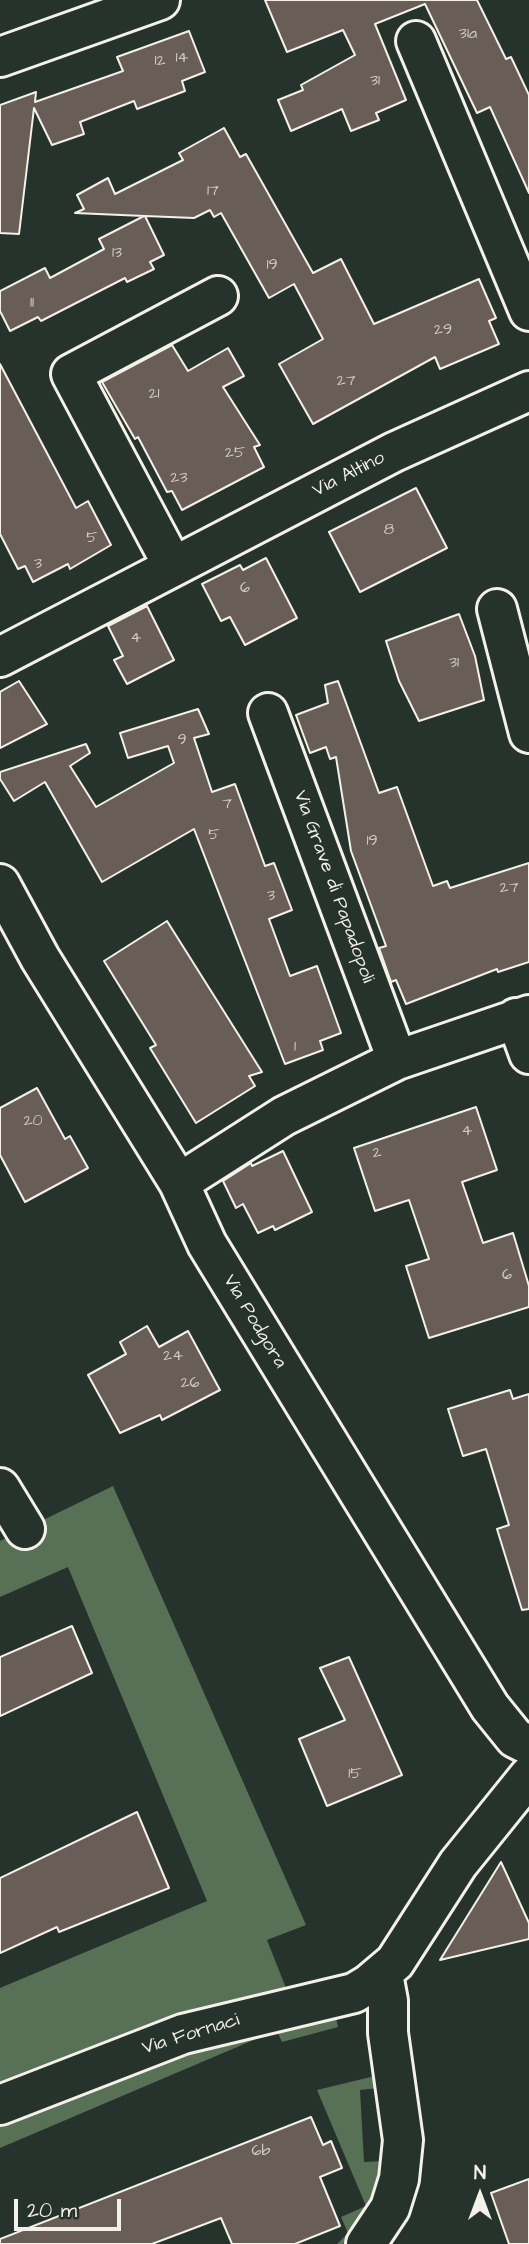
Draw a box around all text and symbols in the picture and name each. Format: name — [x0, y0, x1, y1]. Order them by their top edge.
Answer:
house number: 31a — [459, 25, 477, 45]
house number: 14 — [176, 49, 188, 69]
house number: 12 — [154, 52, 166, 72]
house number: 31 — [370, 72, 380, 92]
house number: 17 — [207, 182, 219, 202]
house number: 13 — [112, 244, 122, 264]
house number: 19 — [266, 256, 278, 276]
house number: 11 — [30, 294, 34, 314]
house number: 29 — [434, 321, 452, 341]
house number: 27 — [337, 372, 356, 392]
house number: 21 — [148, 385, 160, 405]
house number: 25 — [225, 444, 245, 464]
street label: Via Altino — [309, 447, 389, 503]
house number: 23 — [170, 469, 188, 489]
house number: 8 — [384, 521, 394, 541]
house number: 5 — [86, 529, 98, 549]
house number: 3 — [34, 555, 42, 575]
house number: 6 — [240, 579, 250, 599]
house number: 4 — [131, 629, 141, 649]
house number: 31 — [449, 654, 459, 674]
house number: 9 — [177, 731, 187, 751]
street label: Via Grave di Papadopoli — [288, 788, 378, 986]
house number: 7 — [222, 795, 232, 815]
house number: 5 — [208, 826, 220, 846]
house number: 19 — [366, 832, 378, 852]
house number: 27 — [499, 879, 518, 899]
house number: 3 — [267, 887, 275, 907]
house number: 1 — [294, 1038, 296, 1058]
house number: 20 — [23, 1112, 43, 1132]
house number: 4 — [462, 1122, 472, 1142]
house number: 2 — [372, 1144, 382, 1164]
house number: 6 — [502, 1266, 512, 1286]
street label: Via Podgora — [217, 1271, 291, 1373]
house number: 24 — [163, 1347, 183, 1367]
house number: 26 — [180, 1374, 200, 1394]
house number: 15 — [348, 1765, 362, 1785]
street label: Via Fornaci — [140, 2009, 242, 2061]
house number: 6b — [251, 2142, 271, 2162]
north arrow — [445, 2160, 515, 2230]
text: N — [474, 2160, 486, 2187]
scale bar — [18, 2184, 124, 2228]
text: 20 m — [27, 2196, 77, 2225]

